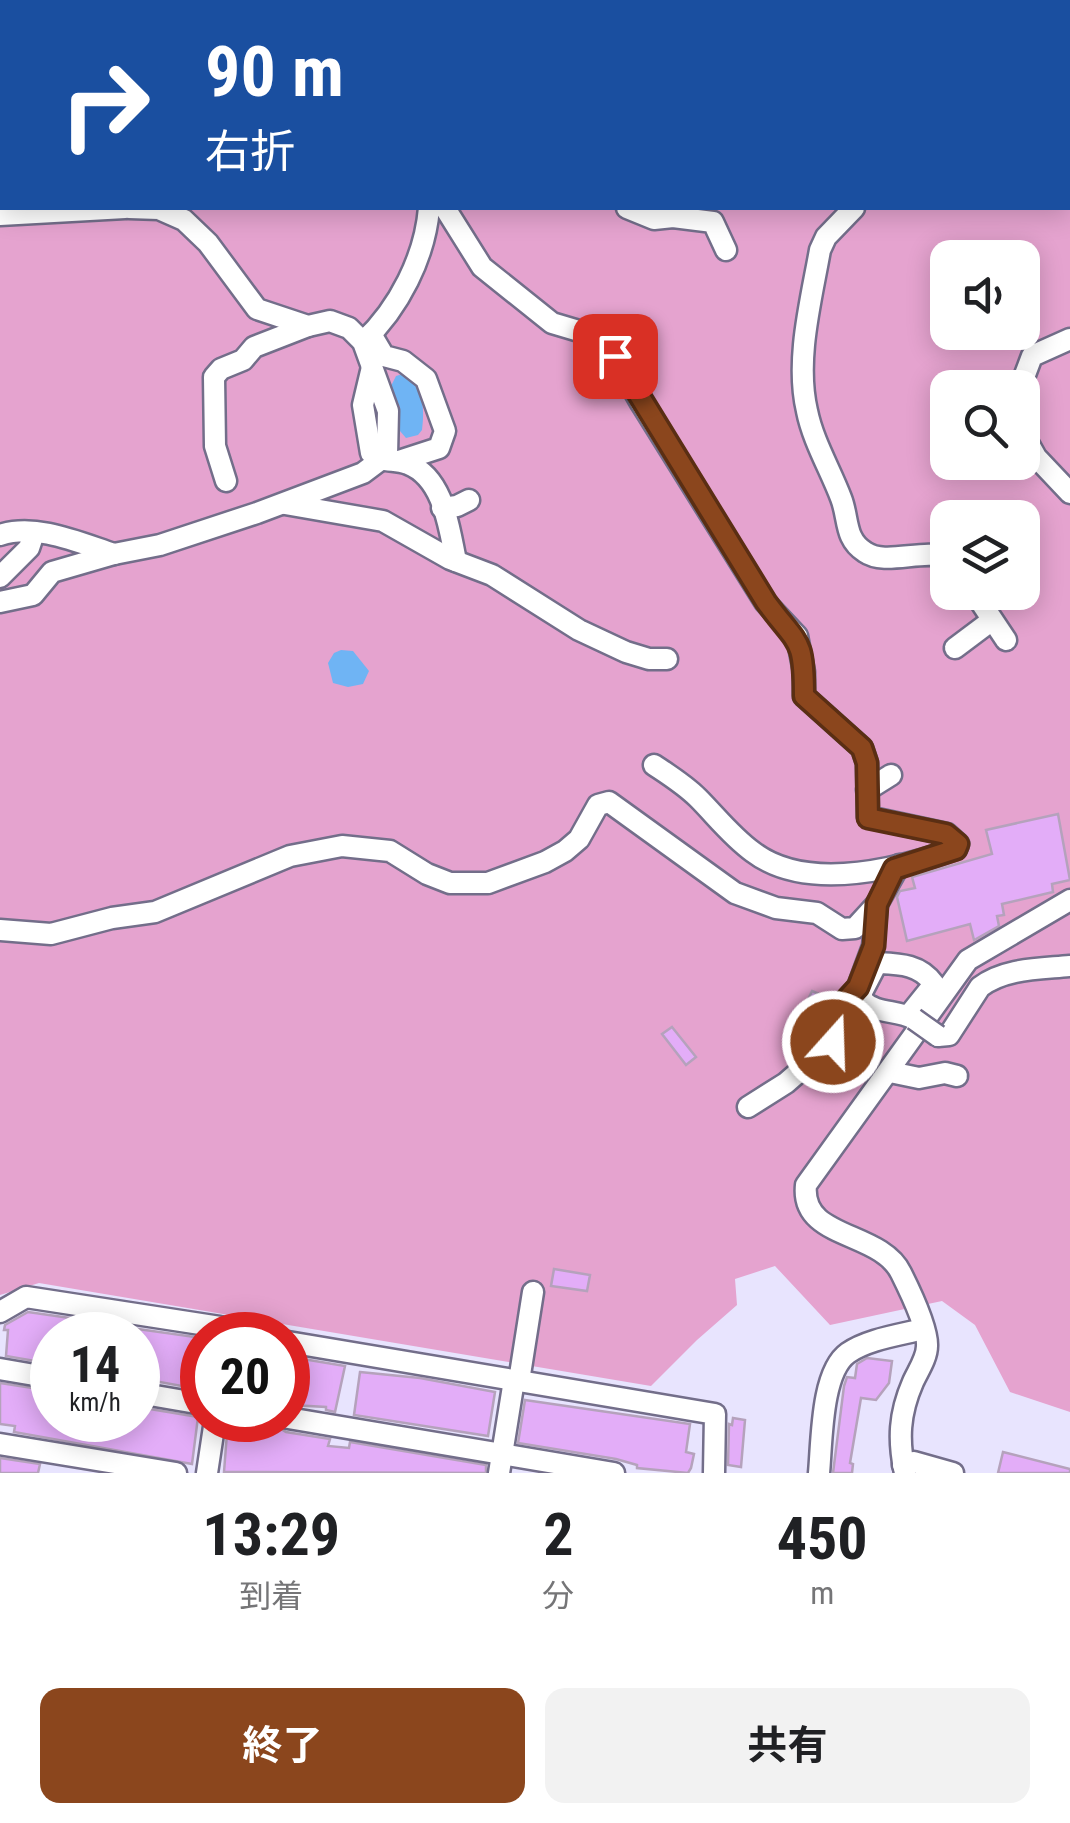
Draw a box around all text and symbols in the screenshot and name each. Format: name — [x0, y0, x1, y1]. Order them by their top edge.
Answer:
text: 90 m — [205, 31, 344, 113]
icon: right — [40, 40, 170, 170]
text: 右折 — [205, 125, 295, 178]
map controls — [930, 240, 1040, 610]
button: sound — [930, 240, 1040, 350]
pin — [573, 314, 658, 399]
icon: arrive — [588, 329, 643, 384]
button: search — [930, 370, 1040, 480]
button: layers — [930, 500, 1040, 610]
position arrow — [781, 990, 885, 1094]
speed limit sign: 20 — [180, 1312, 310, 1442]
text: 14 — [70, 1336, 120, 1394]
text: km/h — [69, 1388, 121, 1417]
text: 13:29 — [202, 1499, 340, 1570]
text: 2 — [543, 1499, 574, 1570]
text: 450 — [777, 1503, 868, 1574]
text: m — [810, 1574, 834, 1612]
text: 到着 — [239, 1577, 303, 1615]
text: 分 — [542, 1577, 574, 1615]
button: 終了 — [40, 1688, 525, 1803]
button: 共有 — [545, 1688, 1030, 1803]

